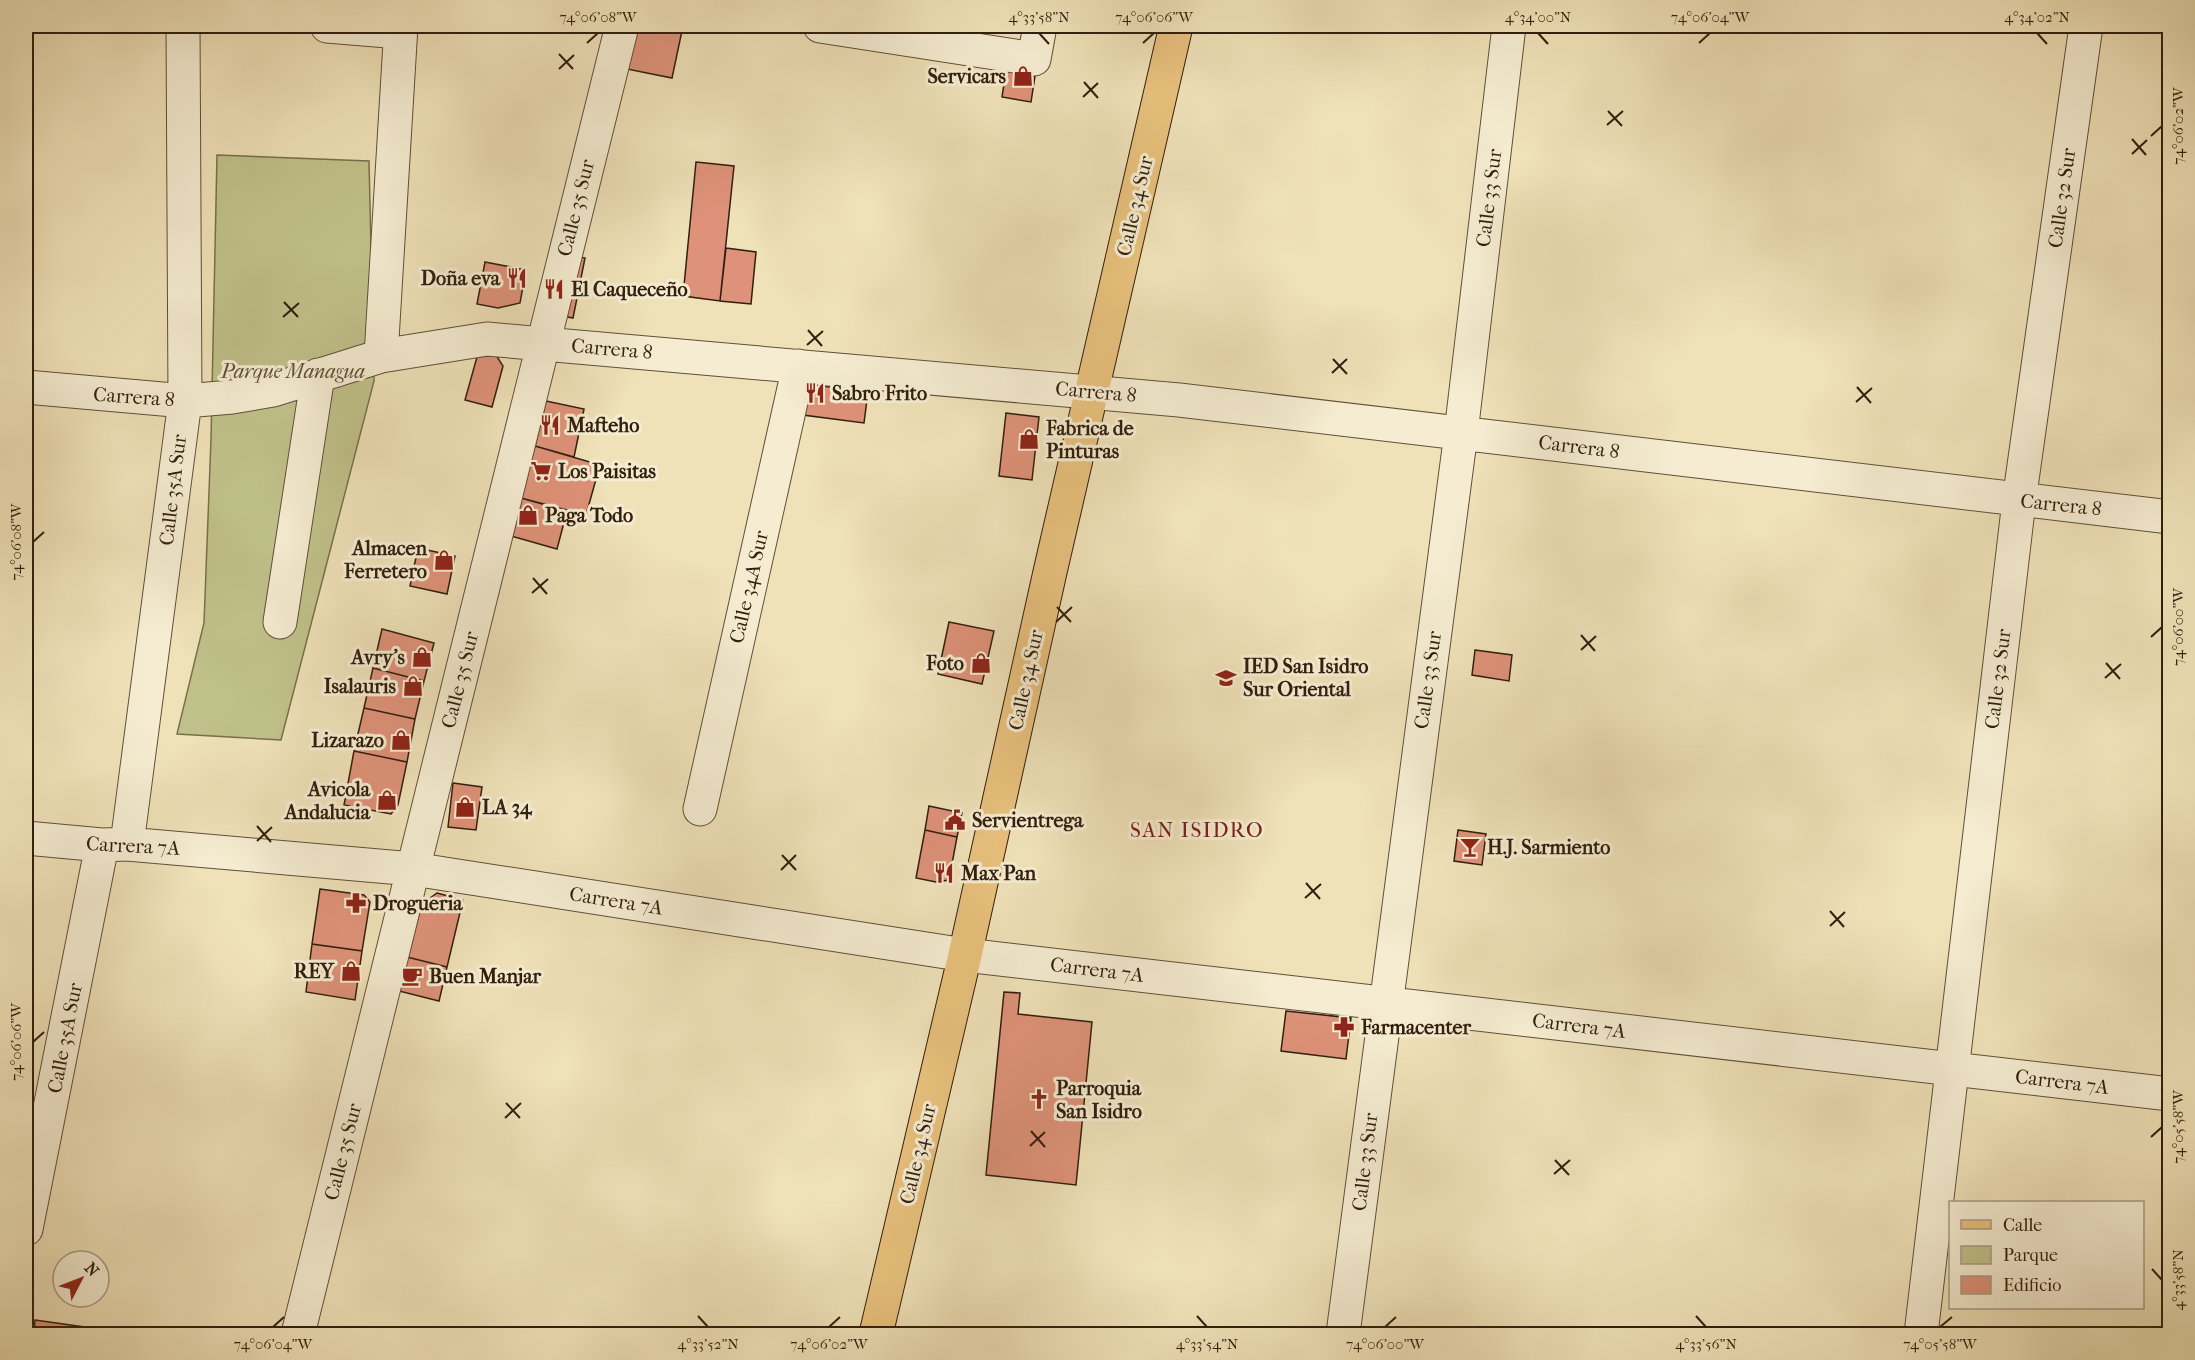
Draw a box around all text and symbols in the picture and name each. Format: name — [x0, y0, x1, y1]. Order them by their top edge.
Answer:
text: 74°06'08"W — [559, 8, 638, 26]
text: 4°33'58"N — [1008, 8, 1070, 26]
text: 74°06'06"W — [1115, 8, 1194, 26]
text: 4°34'00"N — [1505, 8, 1572, 26]
text: 74°06'04"W — [1671, 8, 1750, 26]
text: 4°34'02"N — [2004, 8, 2070, 26]
shop icon: Servicars — [1011, 64, 1035, 88]
place label: Servicars — [928, 65, 1007, 88]
text: 74°06'02"W — [2169, 86, 2187, 165]
street label: Calle 32 Sur — [2044, 146, 2080, 249]
street label: Calle 33 Sur — [1472, 147, 1506, 248]
street label: Calle 34 Sur — [1112, 153, 1158, 258]
street label: Calle 35 Sur — [553, 157, 599, 259]
restaurant icon: Doña eva — [505, 266, 529, 290]
place label: Doña eva — [421, 267, 501, 290]
restaurant icon: El Caqueceño — [542, 277, 566, 301]
place label: El Caqueceño — [571, 278, 688, 301]
street label: Carrera 8 — [570, 334, 654, 364]
park label: Parque Managua — [220, 360, 365, 383]
street label: Carrera 8 — [1054, 377, 1138, 407]
restaurant icon: Sabro Frito — [803, 381, 827, 405]
place label: Sabro Frito — [832, 382, 927, 405]
street label: Carrera 8 — [93, 383, 175, 411]
restaurant icon: Mafteho — [538, 413, 562, 437]
place label: Mafteho — [566, 414, 639, 437]
place label: Fabrica de Pinturas — [1045, 417, 1134, 463]
shop icon: Fabrica de Pinturas — [1017, 427, 1041, 451]
street label: Carrera 8 — [1537, 431, 1621, 463]
street label: Calle 35A Sur — [155, 433, 191, 547]
supermarket icon: Los Paisitas — [529, 459, 553, 483]
place label: Los Paisitas — [558, 460, 657, 483]
street label: Carrera 8 — [2019, 489, 2103, 521]
text: 74°06'08"W — [7, 502, 25, 581]
shop icon: Paga Todo — [516, 503, 540, 527]
place label: Paga Todo — [545, 504, 633, 527]
street label: Calle 34A Sur — [725, 528, 773, 646]
place label: Almacen Ferretero — [343, 537, 427, 583]
shop icon: Almacen Ferretero — [432, 548, 456, 572]
text: 74°06'00"W — [2169, 587, 2187, 666]
street label: Calle 34 Sur — [1004, 627, 1048, 732]
street label: Calle 32 Sur — [1980, 627, 2016, 730]
street label: Calle 35 Sur — [437, 629, 483, 731]
street label: Calle 33 Sur — [1410, 629, 1446, 730]
shop icon: Avry's — [410, 645, 434, 669]
place label: Avry's — [349, 646, 406, 669]
shop icon: Foto — [969, 651, 993, 675]
place label: Foto — [925, 652, 964, 675]
place label: IED San Isidro Sur Oriental — [1243, 655, 1368, 701]
school or university icon: IED San Isidro Sur Oriental — [1214, 666, 1238, 690]
shop icon: Isalauris — [401, 674, 425, 698]
place label: Isalauris — [324, 675, 397, 698]
shop icon: Lizarazo — [389, 728, 413, 752]
place label: Lizarazo — [311, 729, 384, 752]
place label: Avicola Andalucia — [283, 778, 371, 824]
shop icon: Avicola Andalucia — [375, 788, 399, 812]
shop icon: LA 34 — [453, 795, 477, 819]
place label: LA 34 — [482, 796, 533, 820]
public building icon: Servientrega — [943, 808, 967, 832]
place label: Servientrega — [972, 809, 1084, 832]
district label: SAN ISIDRO — [1130, 818, 1264, 842]
street label: Carrera 7A — [85, 832, 182, 860]
bar icon: H.J. Sarmiento — [1458, 835, 1482, 859]
place label: H.J. Sarmiento — [1487, 836, 1610, 859]
restaurant icon: Max Pan — [932, 861, 956, 885]
place label: Max Pan — [960, 862, 1036, 885]
street label: Carrera 7A — [568, 882, 665, 920]
pharmacy icon: Drogueria — [344, 891, 368, 915]
place label: Drogueria — [373, 892, 463, 915]
street label: Carrera 7A — [1049, 953, 1146, 987]
shop icon: REY — [339, 959, 363, 983]
place label: REY — [294, 960, 335, 983]
cafe icon: Buen Manjar — [400, 964, 424, 988]
place label: Buen Manjar — [429, 965, 541, 988]
street label: Calle 35A Sur — [43, 980, 87, 1095]
text: 74°06'06"W — [7, 1002, 25, 1081]
street label: Carrera 7A — [1531, 1009, 1628, 1043]
pharmacy icon: Farmacenter — [1332, 1015, 1356, 1039]
place label: Farmacenter — [1360, 1016, 1471, 1039]
street label: Carrera 7A — [2014, 1065, 2111, 1099]
place label: Parroquia San Isidro — [1056, 1077, 1142, 1123]
church icon: Parroquia San Isidro — [1027, 1087, 1051, 1111]
text: 74°05'58"W — [2169, 1089, 2187, 1164]
street label: Calle 35 Sur — [320, 1101, 366, 1203]
street label: Calle 34 Sur — [895, 1101, 941, 1206]
street label: Calle 33 Sur — [1348, 1111, 1382, 1212]
legend — [1949, 1201, 2144, 1309]
text: Calle — [2003, 1215, 2042, 1236]
text: Parque — [2003, 1245, 2058, 1266]
north arrow — [51, 1249, 111, 1309]
text: 4°33'58"N — [2169, 1249, 2187, 1311]
text: N — [81, 1258, 103, 1281]
text: Edificio — [2003, 1275, 2061, 1296]
text: 74°06'04"W — [234, 1335, 313, 1353]
text: 4°33'52"N — [677, 1335, 739, 1353]
text: 74°06'02"W — [790, 1335, 869, 1353]
text: 4°33'54"N — [1176, 1335, 1239, 1353]
text: 74°06'00"W — [1346, 1335, 1425, 1353]
text: 4°33'56"N — [1675, 1335, 1737, 1353]
text: 74°05'58"W — [1903, 1335, 1978, 1353]

